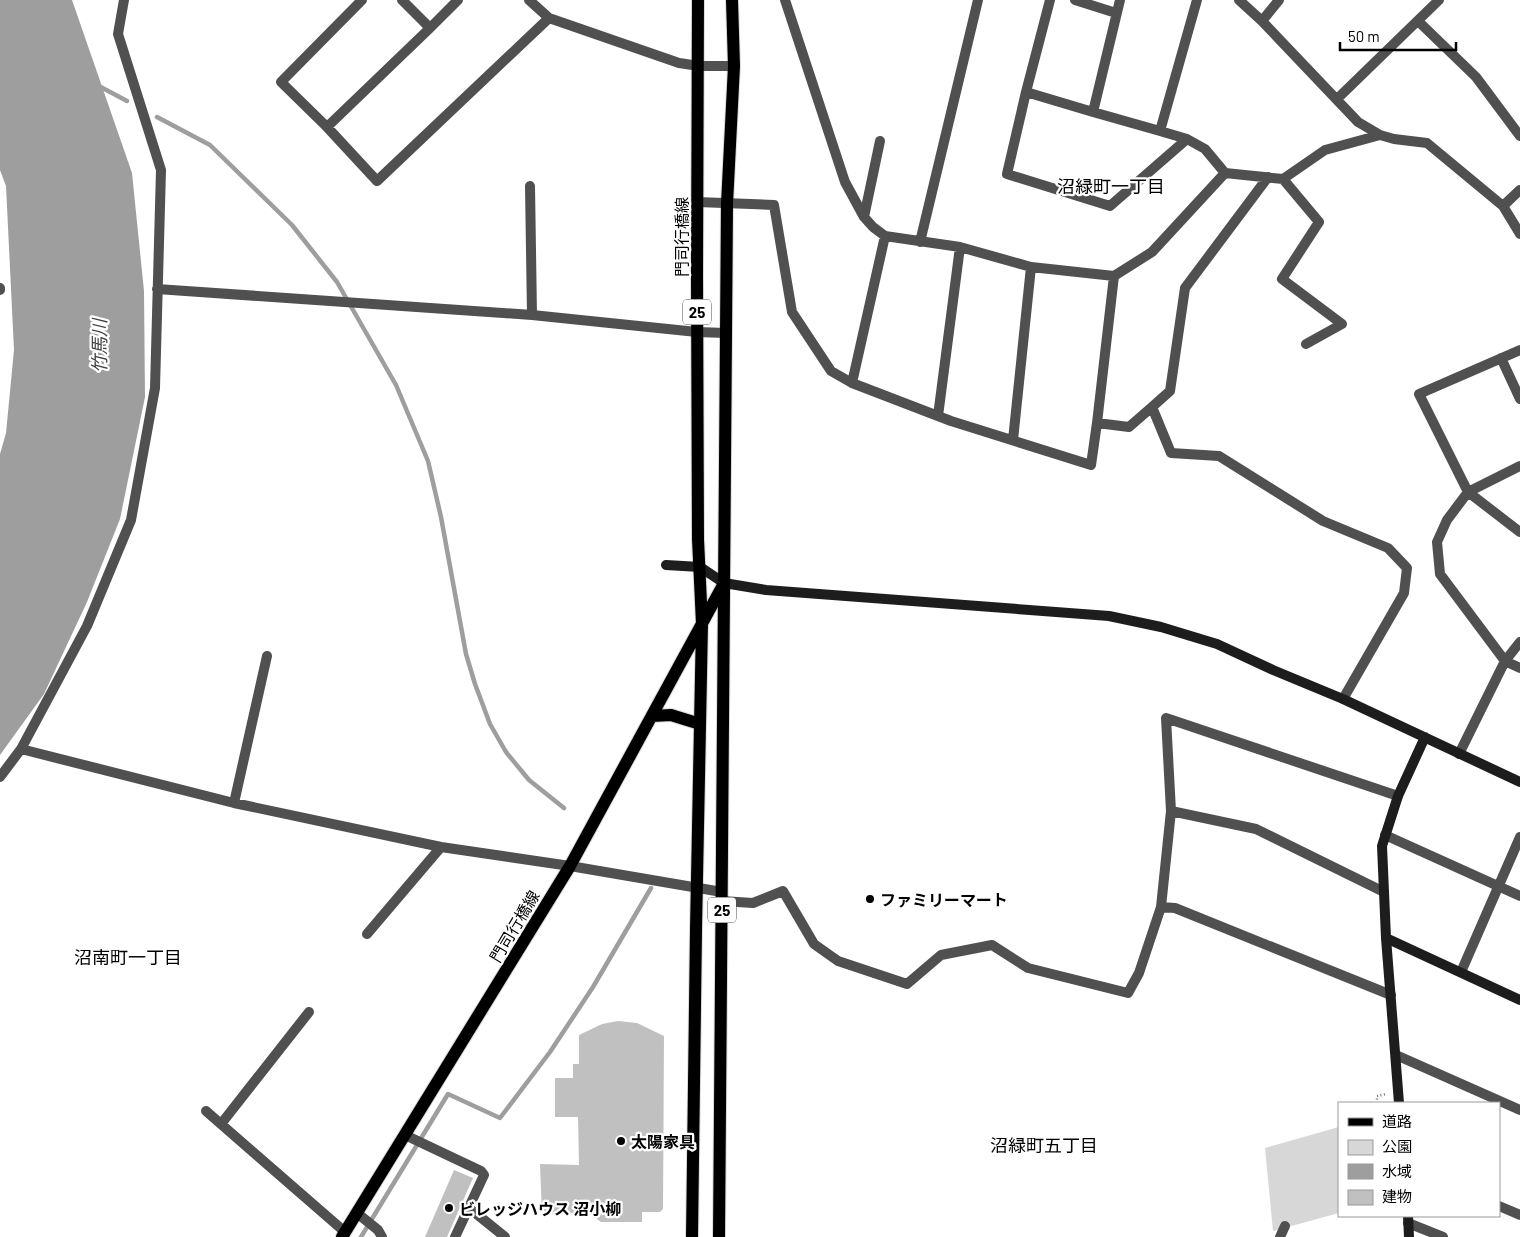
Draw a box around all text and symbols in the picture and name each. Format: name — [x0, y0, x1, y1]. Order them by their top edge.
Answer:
scale bar — [1340, 20, 1456, 52]
text: 50 m — [1348, 27, 1380, 45]
district label: 沼緑町一丁目 — [1057, 175, 1165, 197]
street label: 門司行橋線 — [672, 197, 691, 277]
road number: 25 — [683, 300, 711, 324]
water label: 竹馬川 — [88, 317, 110, 373]
street label: 門司行橋線 — [485, 887, 543, 965]
place label: ファミリーマート — [880, 890, 1008, 909]
marker: ファミリーマート — [864, 893, 876, 905]
road number: 25 — [708, 898, 736, 922]
district label: 沼南町一丁目 — [74, 946, 182, 968]
legend — [1338, 1102, 1500, 1217]
text: 道路 — [1382, 1112, 1412, 1130]
place label: 太陽家具 — [631, 1132, 695, 1151]
district label: 沼緑町五丁目 — [990, 1134, 1098, 1156]
marker: 太陽家具 — [615, 1135, 627, 1147]
text: 公園 — [1382, 1137, 1412, 1155]
text: 水域 — [1382, 1162, 1412, 1180]
text: 建物 — [1382, 1187, 1412, 1205]
place label: ビレッジハウス 沼小柳 — [459, 1199, 621, 1218]
marker: ビレッジハウス 沼小柳 — [443, 1202, 455, 1214]

